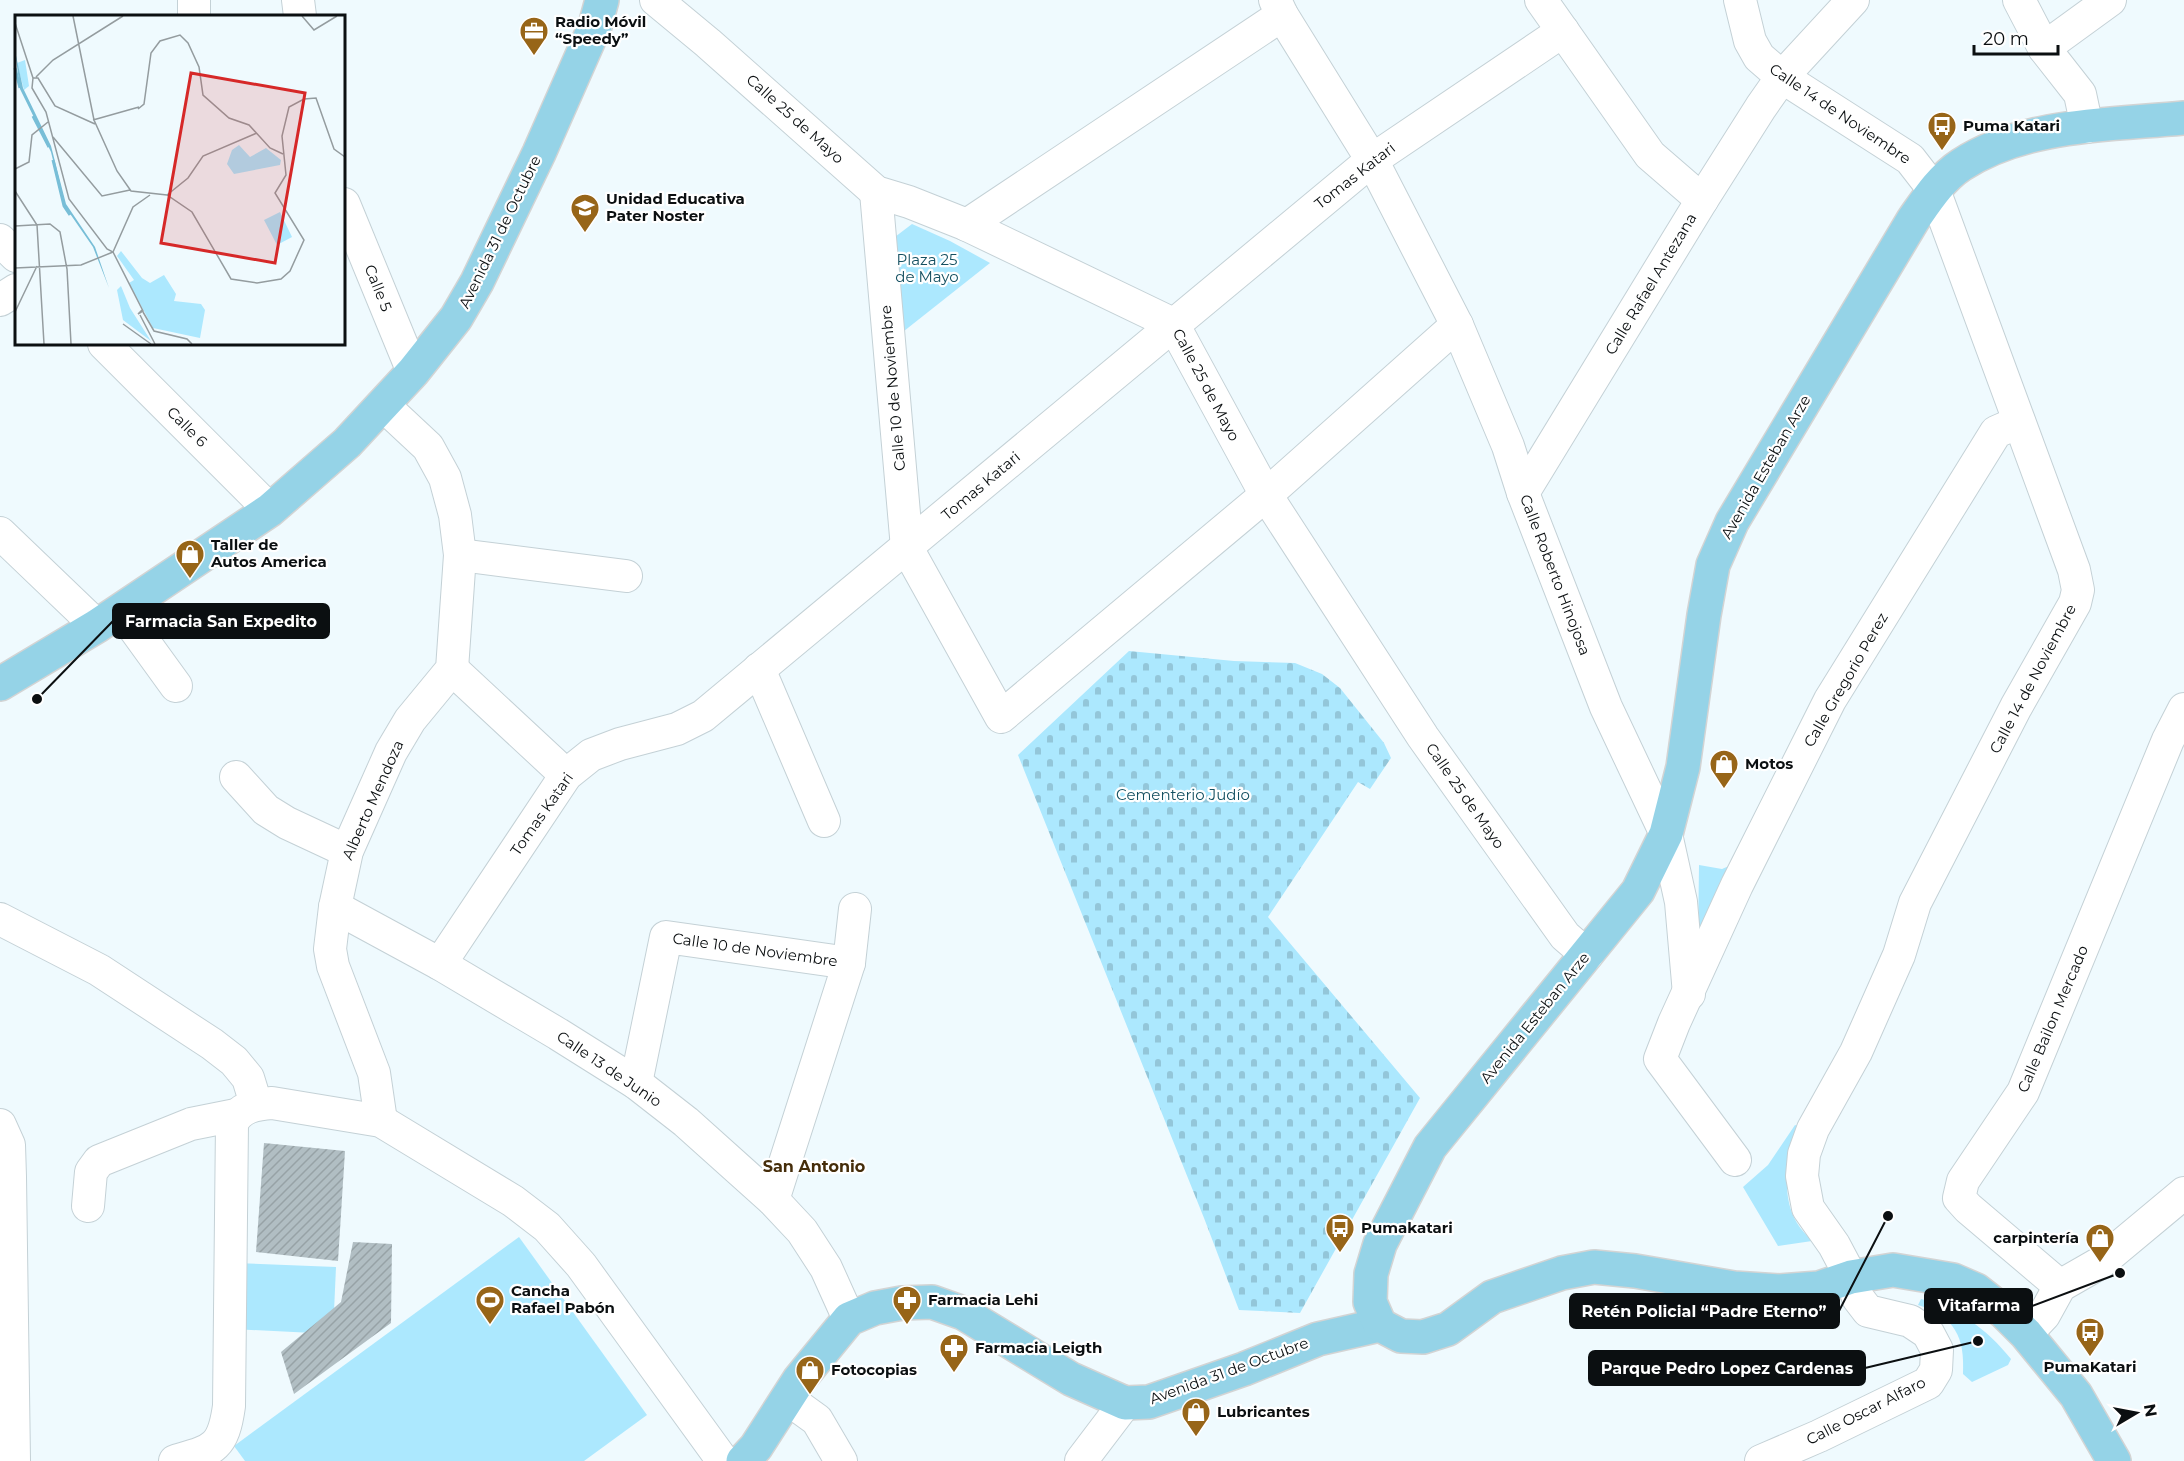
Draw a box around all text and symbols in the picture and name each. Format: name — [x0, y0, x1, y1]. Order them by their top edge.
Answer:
place label: Radio Móvil “Speedy” — [555, 12, 646, 48]
inset map — [15, 15, 345, 345]
office icon: Radio Móvil “Speedy” — [518, 15, 550, 57]
scale bar — [1974, 18, 2058, 56]
text: 20 m — [1983, 28, 2029, 50]
street label: Calle 14 de Noviembre — [1766, 59, 1915, 168]
street label: Calle 25 de Mayo — [743, 70, 848, 167]
bus stop icon: Puma Katari — [1926, 110, 1958, 152]
place label: Puma Katari — [1963, 116, 2060, 135]
street label: Tomas Katari — [1311, 138, 1399, 213]
street label: Avenida 31 de Octubre — [454, 152, 545, 311]
place label: Unidad Educativa Pater Noster — [606, 189, 745, 225]
school or university icon: Unidad Educativa Pater Noster — [569, 192, 601, 234]
street label: Calle Rafael Antezana — [1601, 209, 1700, 358]
park label: Plaza 25 de Mayo — [895, 250, 959, 286]
street label: Calle 5 — [360, 262, 396, 314]
street label: Calle 10 de Noviembre — [876, 304, 909, 472]
street label: Calle 25 de Mayo — [1169, 325, 1244, 444]
street label: Avenida Esteban Arze — [1717, 391, 1815, 542]
street label: Calle 6 — [163, 402, 212, 451]
street label: Tomas Katari — [937, 447, 1024, 524]
street label: Calle Roberto Hinojosa — [1516, 492, 1595, 658]
place label: Taller de Autos America — [210, 535, 327, 571]
shop icon: Taller de Autos America — [174, 538, 206, 580]
street label: Calle 14 de Noviembre — [1985, 601, 2080, 757]
callout: Farmacia San Expedito — [113, 604, 329, 638]
street label: Calle Gregorio Perez — [1799, 609, 1892, 750]
text: Farmacia San Expedito — [125, 612, 317, 631]
street label: Alberto Mendoza — [338, 737, 407, 863]
street label: Calle 25 de Mayo — [1422, 739, 1509, 852]
shop icon: Motos — [1708, 748, 1740, 790]
place label: Motos — [1745, 754, 1793, 773]
street label: Tomas Katari — [506, 768, 577, 859]
park label: Cementerio Judío — [1116, 785, 1250, 804]
street label: Calle 10 de Noviembre — [671, 929, 839, 970]
street label: Calle Bailon Mercado — [2013, 942, 2092, 1095]
street label: Avenida Esteban Arze — [1476, 948, 1593, 1087]
street label: Calle 13 de Junio — [553, 1026, 665, 1111]
district label: San Antonio — [763, 1157, 865, 1176]
bus stop icon: Pumakatari — [1324, 1212, 1356, 1254]
place label: Pumakatari — [1361, 1218, 1453, 1237]
shop icon: carpintería — [2084, 1222, 2116, 1264]
place label: carpintería — [1993, 1228, 2079, 1247]
place label: Cancha Rafael Pabón — [511, 1281, 615, 1317]
sports icon: Cancha Rafael Pabón — [474, 1284, 506, 1326]
pharmacy icon: Farmacia Lehi — [891, 1284, 923, 1326]
callout: Vitafarma — [1925, 1289, 2032, 1323]
place label: Farmacia Lehi — [928, 1290, 1038, 1309]
callout: Retén Policial “Padre Eterno” — [1570, 1294, 1839, 1328]
text: Vitafarma — [1937, 1296, 2020, 1315]
text: Retén Policial “Padre Eterno” — [1582, 1302, 1827, 1321]
bus stop icon: PumaKatari — [2074, 1316, 2106, 1358]
pharmacy icon: Farmacia Leigth — [938, 1332, 970, 1374]
street label: Avenida 31 de Octubre — [1147, 1333, 1311, 1408]
place label: Farmacia Leigth — [975, 1338, 1102, 1357]
callout: Parque Pedro Lopez Cardenas — [1589, 1351, 1865, 1385]
shop icon: Fotocopias — [794, 1354, 826, 1396]
place label: PumaKatari — [2044, 1357, 2136, 1376]
text: Parque Pedro Lopez Cardenas — [1601, 1359, 1854, 1378]
place label: Fotocopias — [831, 1360, 917, 1379]
street label: Calle Oscar Alfaro — [1803, 1372, 1929, 1449]
north arrow — [2106, 1383, 2166, 1443]
shop icon: Lubricantes — [1180, 1396, 1212, 1438]
place label: Lubricantes — [1217, 1402, 1310, 1421]
text: N — [2140, 1402, 2161, 1419]

